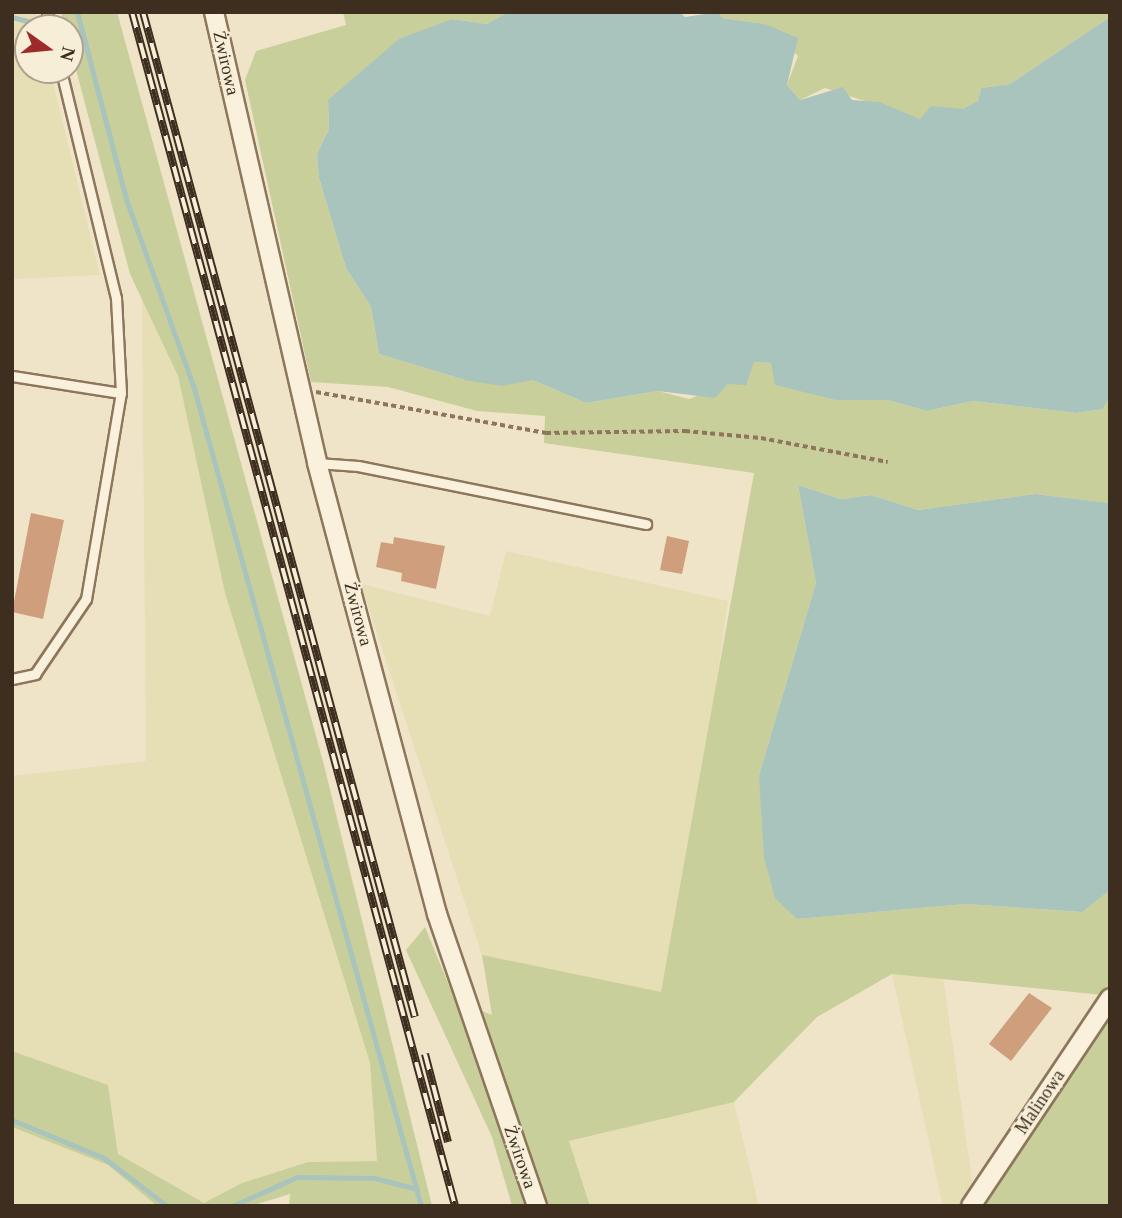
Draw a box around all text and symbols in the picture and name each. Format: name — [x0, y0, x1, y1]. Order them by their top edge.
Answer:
north arrow — [14, 14, 84, 84]
street label: Żwirowa — [208, 29, 244, 97]
text: N — [56, 45, 80, 63]
street label: Żwirowa — [339, 580, 377, 648]
street label: Malinowa — [1011, 1066, 1069, 1138]
street label: Żwirowa — [499, 1123, 541, 1191]

